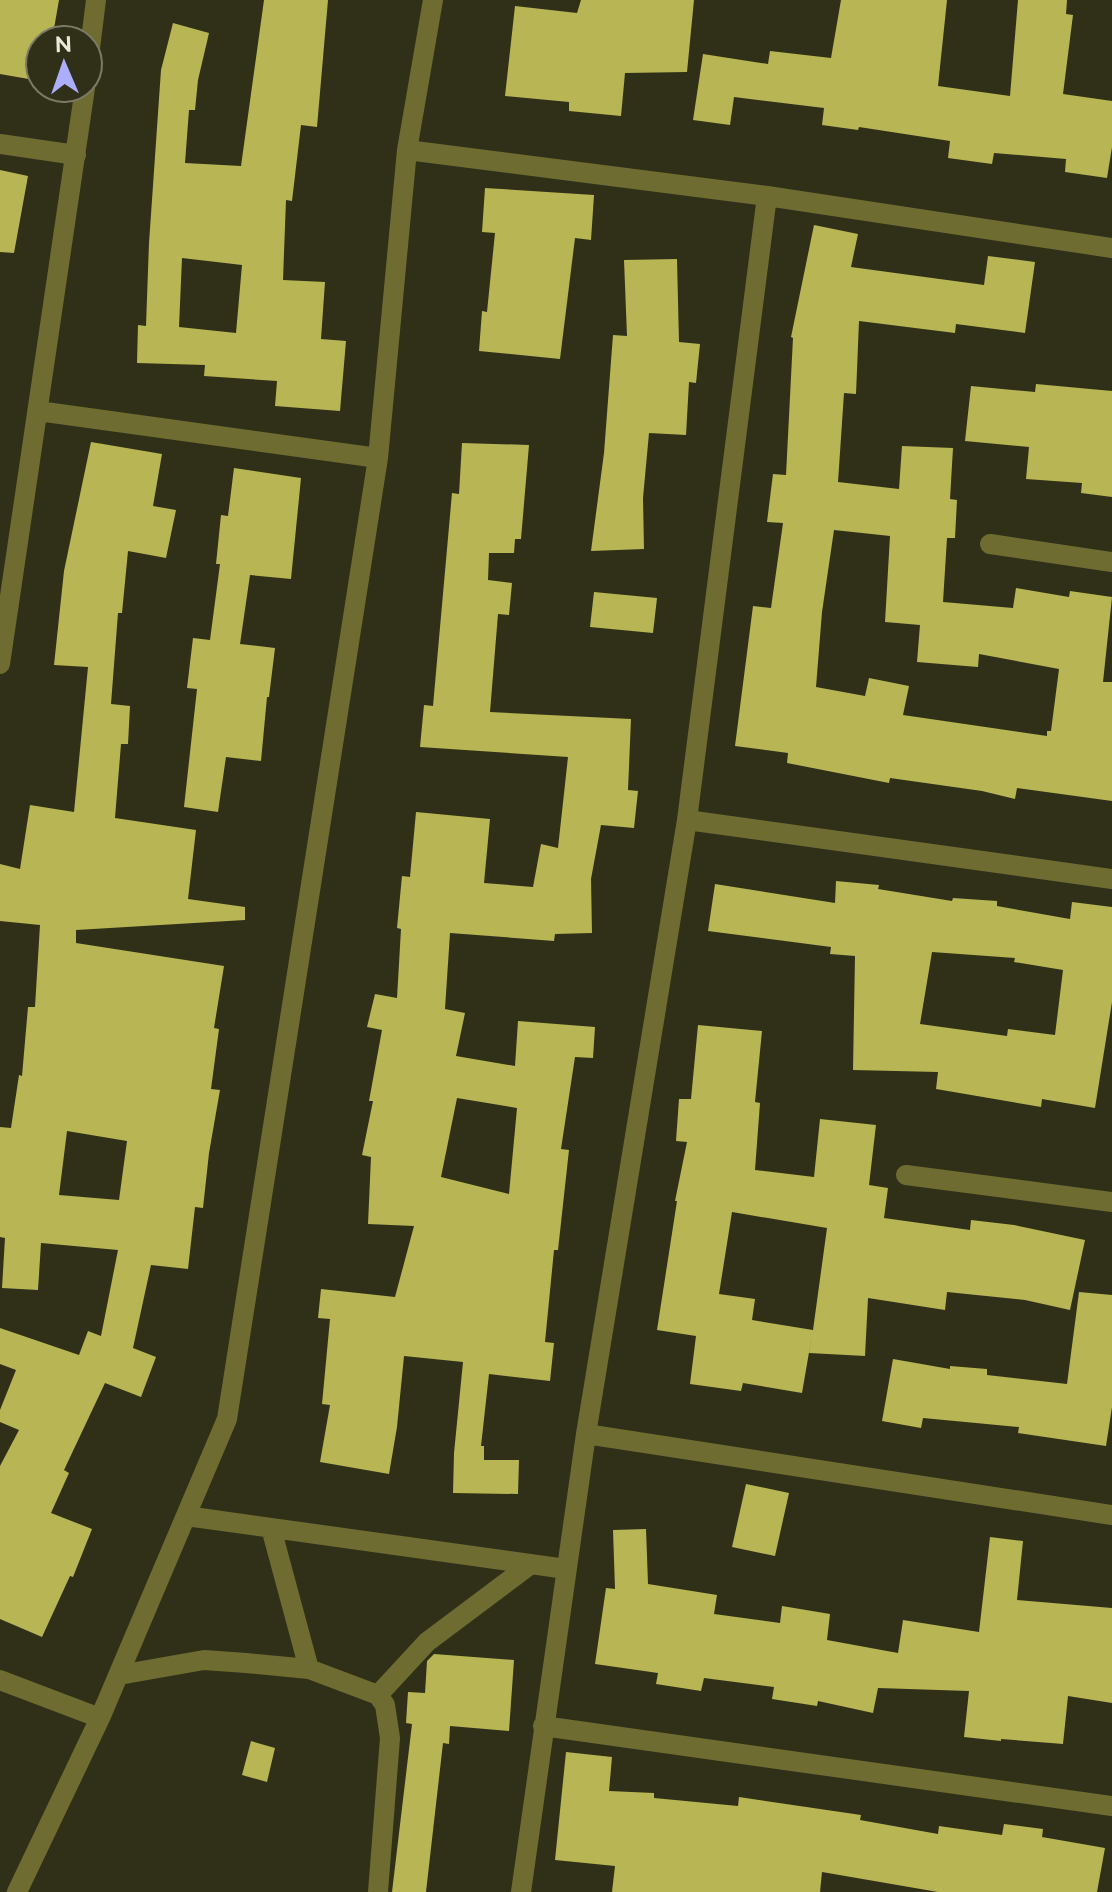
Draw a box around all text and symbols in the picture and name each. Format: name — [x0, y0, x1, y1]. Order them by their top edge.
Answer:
north arrow — [24, 24, 104, 104]
text: N — [54, 31, 72, 57]

